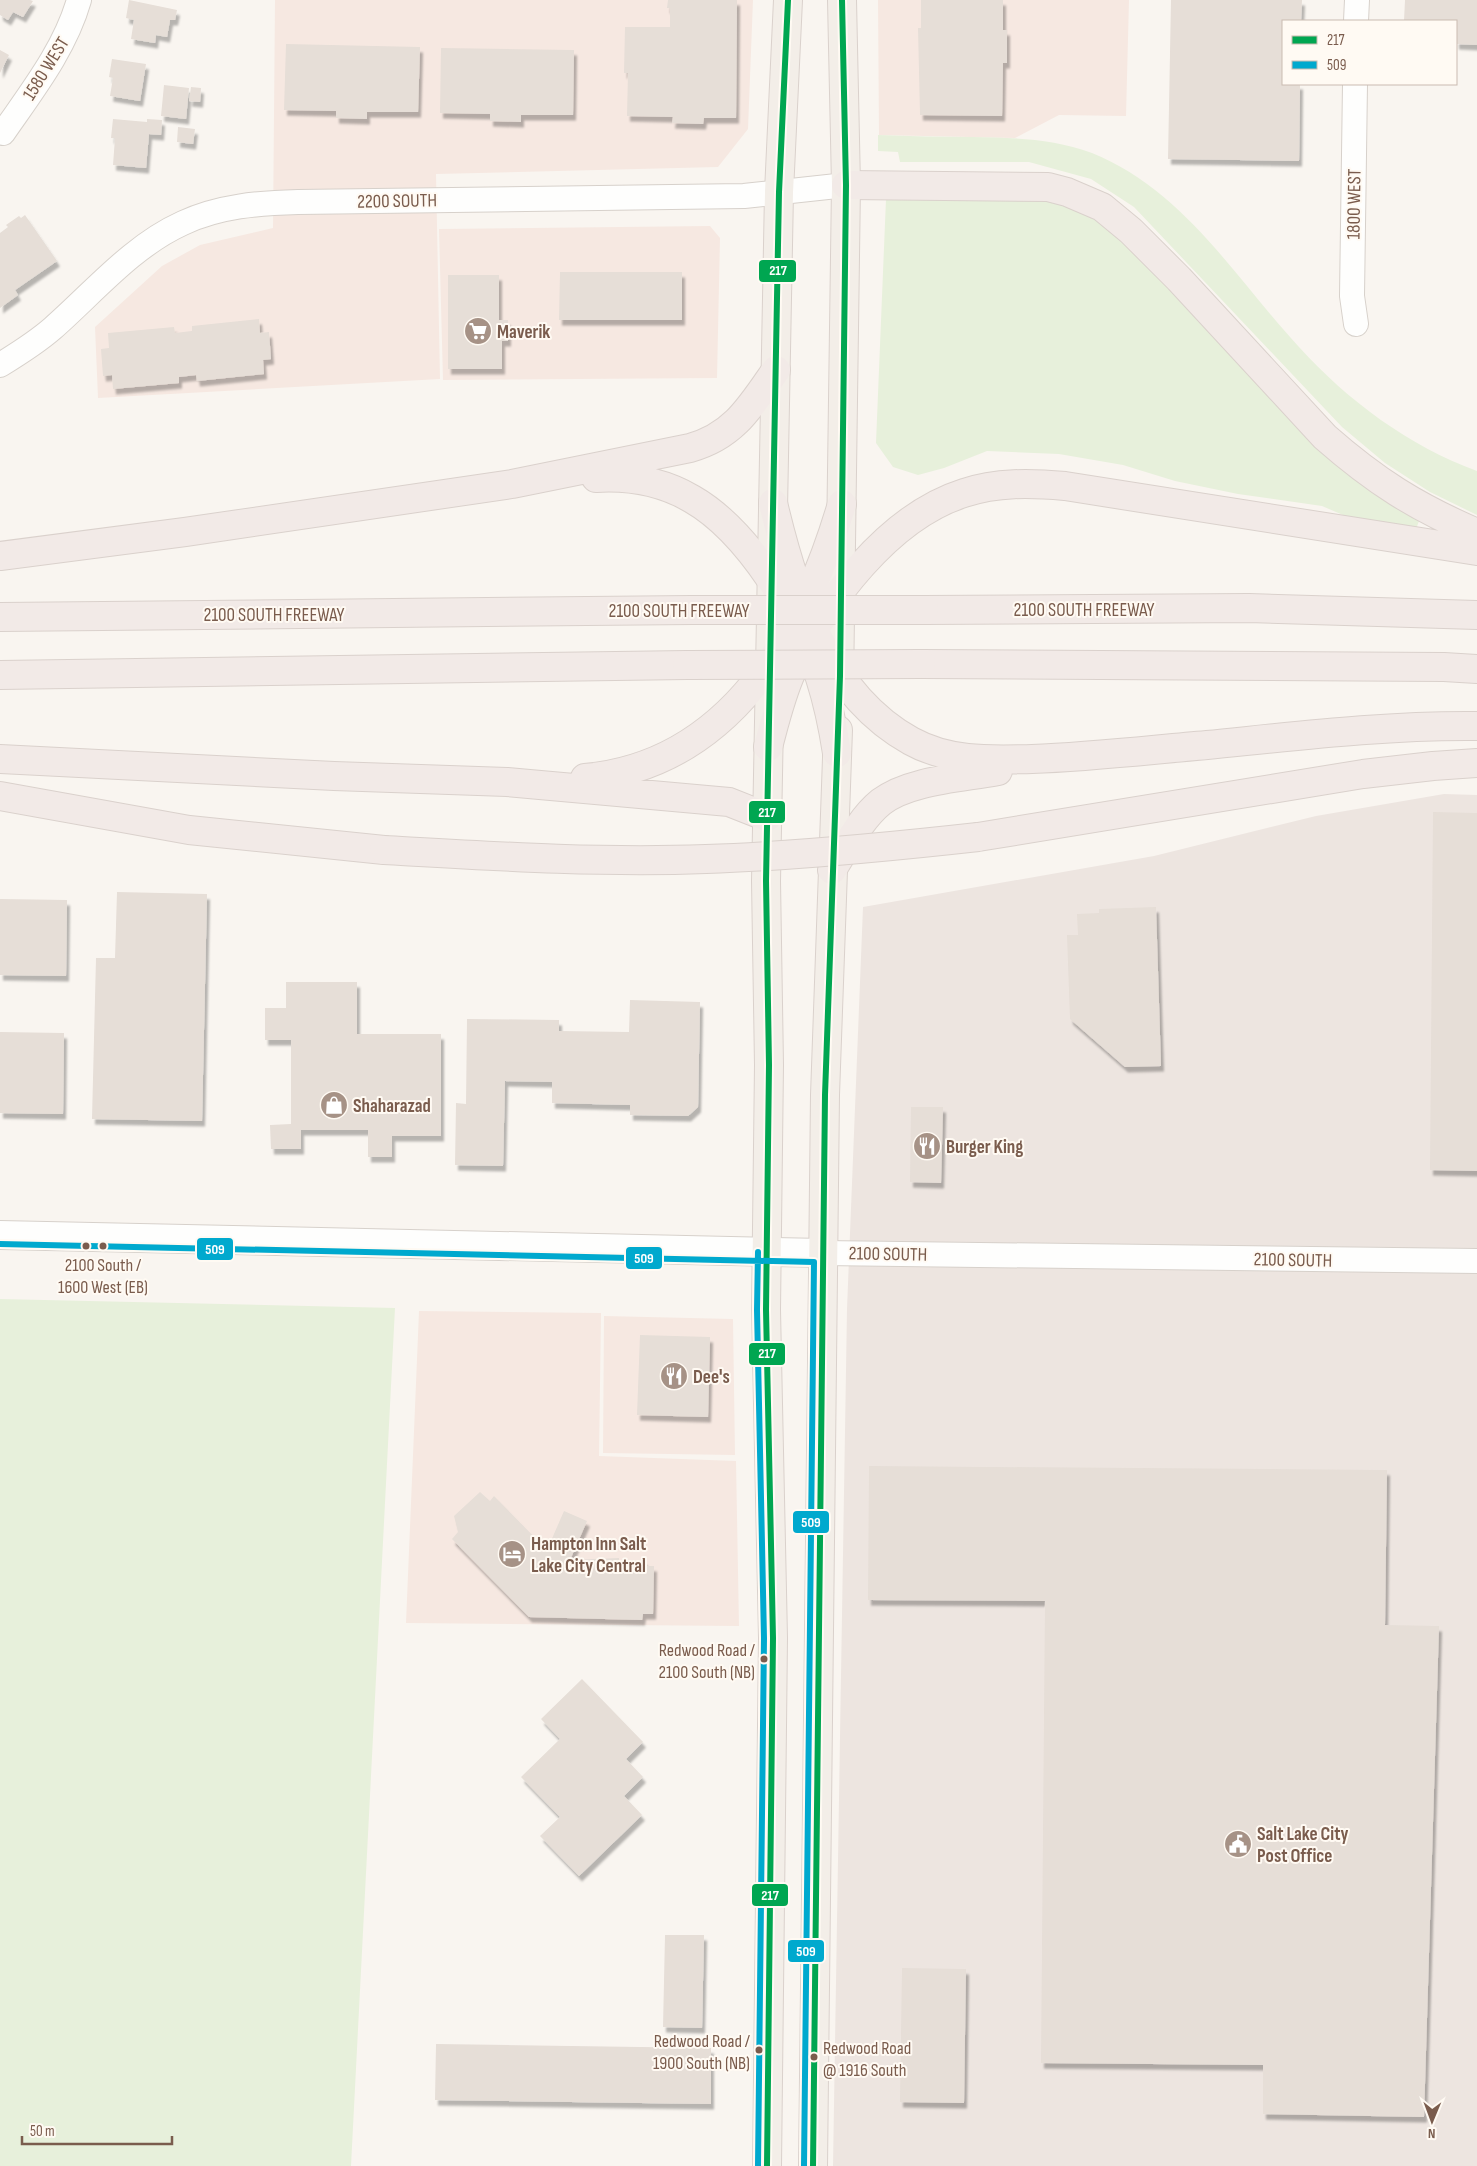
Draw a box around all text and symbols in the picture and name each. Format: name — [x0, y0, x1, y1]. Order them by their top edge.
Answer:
legend — [1282, 20, 1457, 85]
text: 217 — [1327, 31, 1344, 50]
street label: 1580 WEST — [18, 33, 75, 105]
text: 509 — [1327, 56, 1346, 75]
street label: 1800 WEST — [1342, 168, 1367, 240]
street label: 2200 SOUTH — [357, 189, 437, 214]
line badge: 217 — [758, 259, 797, 283]
text: 217 — [769, 262, 788, 279]
supermarket icon: Maverik — [463, 316, 493, 346]
place label: Maverik — [497, 321, 550, 344]
street label: 2100 SOUTH FREEWAY — [1014, 599, 1154, 622]
street label: 2100 SOUTH FREEWAY — [609, 600, 749, 623]
street label: 2100 SOUTH FREEWAY — [204, 604, 344, 627]
line badge: 217 — [748, 800, 786, 824]
text: 217 — [758, 804, 777, 821]
shop icon: Shaharazad — [319, 1090, 349, 1120]
place label: Shaharazad — [353, 1095, 431, 1118]
restaurant icon: Burger King — [912, 1131, 942, 1161]
place label: Burger King — [946, 1136, 1023, 1159]
line badge: 509 — [196, 1237, 234, 1261]
unlabelled marker — [81, 1241, 91, 1251]
marker: 2100 South / 1600 West (EB) — [98, 1241, 108, 1251]
text: 509 — [205, 1241, 225, 1258]
street label: 2100 SOUTH — [848, 1242, 928, 1267]
line badge: 509 — [625, 1246, 663, 1270]
street label: 2100 SOUTH — [1253, 1248, 1333, 1273]
text: 509 — [634, 1250, 654, 1267]
place label: 2100 South / 1600 West (EB) — [58, 1255, 148, 1298]
line badge: 217 — [748, 1342, 786, 1366]
text: 217 — [758, 1345, 777, 1362]
restaurant icon: Dee's — [659, 1361, 689, 1391]
place label: Dee's — [693, 1366, 730, 1389]
line badge: 509 — [792, 1510, 830, 1534]
text: 509 — [801, 1514, 821, 1531]
place label: Hampton Inn Salt Lake City Central — [531, 1533, 646, 1578]
hotel icon: Hampton Inn Salt Lake City Central — [497, 1539, 527, 1569]
place label: Redwood Road / 2100 South (NB) — [659, 1640, 756, 1683]
marker: Redwood Road / 2100 South (NB) — [759, 1654, 769, 1664]
place label: Salt Lake City Post Office — [1257, 1823, 1349, 1868]
public building icon: Salt Lake City Post Office — [1223, 1829, 1253, 1859]
line badge: 217 — [751, 1883, 789, 1907]
text: 217 — [761, 1887, 780, 1904]
line badge: 509 — [787, 1939, 825, 1963]
text: 509 — [796, 1943, 816, 1960]
place label: Redwood Road / 1900 South (NB) — [653, 2031, 751, 2074]
place label: Redwood Road @ 1916 South — [823, 2038, 911, 2081]
marker: Redwood Road / 1900 South (NB) — [754, 2045, 764, 2055]
marker: Redwood Road @ 1916 South — [809, 2052, 819, 2062]
north arrow — [1407, 2096, 1457, 2146]
scale bar — [22, 2114, 172, 2146]
text: 50 m — [30, 2122, 55, 2141]
text: N — [1428, 2125, 1436, 2142]

